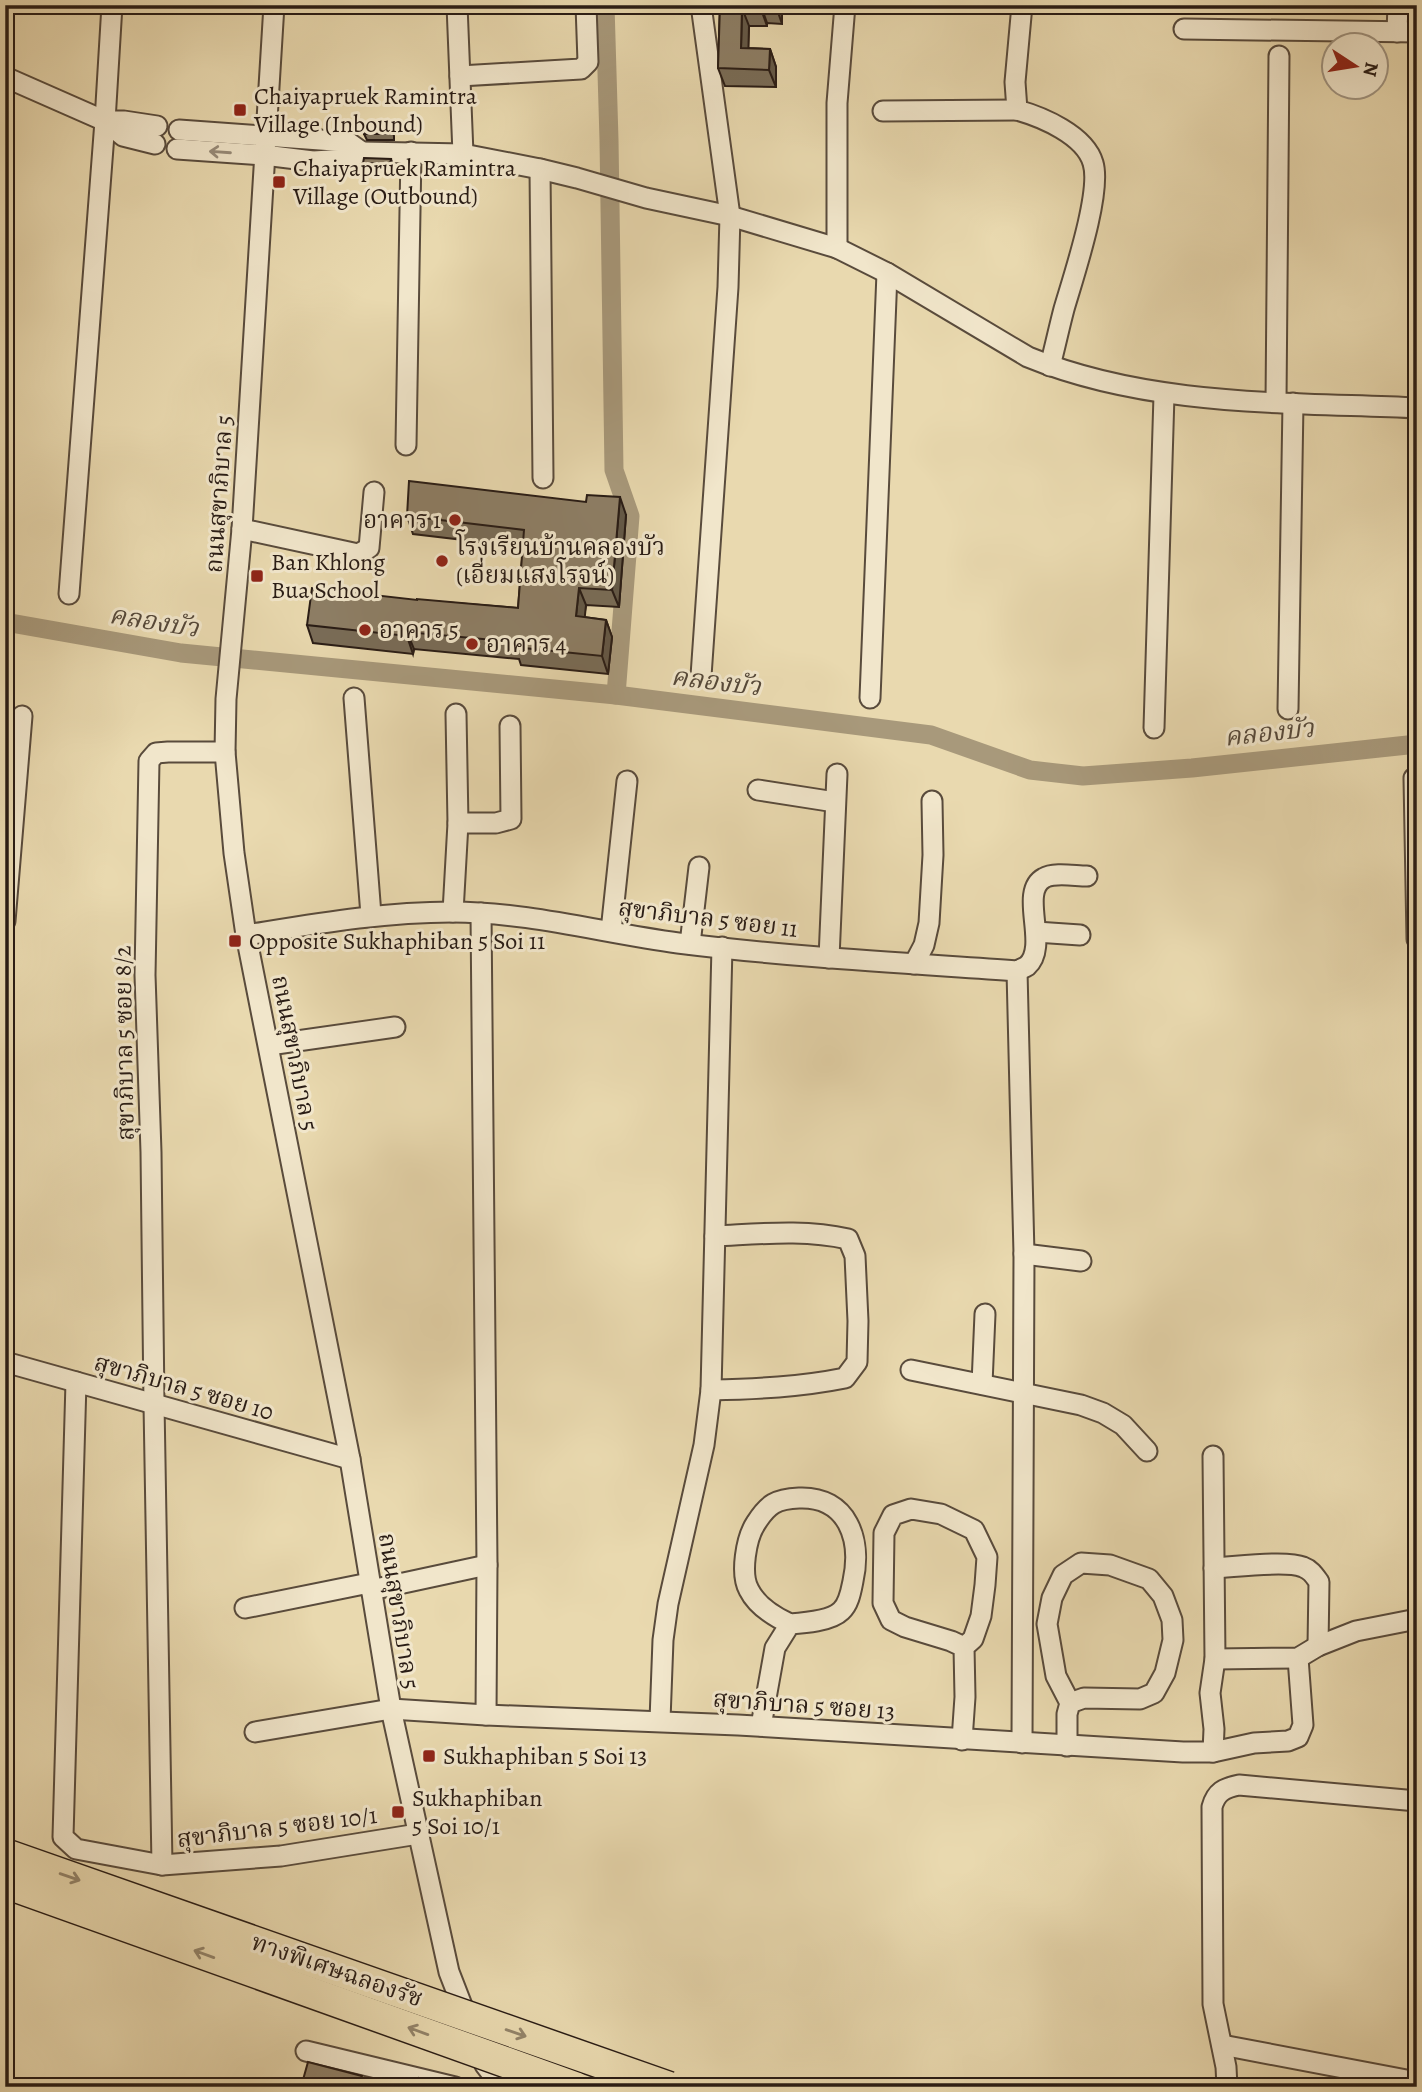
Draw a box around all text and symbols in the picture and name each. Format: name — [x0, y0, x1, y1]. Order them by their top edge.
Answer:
north arrow — [1320, 32, 1390, 102]
text: N — [1356, 60, 1385, 79]
place label: Chaiyapruek Ramintra Village (Inbound) — [253, 80, 478, 140]
marker: Chaiyapruek Ramintra Village (Inbound) — [232, 102, 248, 118]
one-way arrow — [210, 145, 232, 158]
place label: Chaiyapruek Ramintra Village (Outbound) — [292, 152, 517, 212]
marker: Chaiyapruek Ramintra Village (Outbound) — [271, 174, 287, 190]
street label: ถนนสุขาภิบาล 5 — [198, 414, 240, 574]
place label: อาคาร 1 — [363, 504, 441, 536]
marker: อาคาร 1 — [447, 512, 463, 528]
place label: โรงเรียนบ้านคลองบัว (เอี่ยมแสงโรจน์) — [455, 529, 665, 591]
place label: Ban Khlong Bua School — [271, 546, 385, 606]
marker: โรงเรียนบ้านคลองบัว (เอี่ยมแสงโรจน์) — [434, 553, 450, 569]
marker: Ban Khlong Bua School — [249, 568, 265, 584]
water label: คลองบัว — [107, 597, 203, 646]
place label: อาคาร 5 — [379, 614, 459, 646]
marker: อาคาร 5 — [357, 622, 373, 638]
place label: อาคาร 4 — [486, 628, 566, 660]
marker: อาคาร 4 — [464, 636, 480, 652]
water label: คลองบัว — [669, 659, 764, 705]
water label: คลองบัว — [1223, 710, 1317, 755]
street label: สุขาภิบาล 5 ซอย 11 — [616, 891, 800, 945]
place label: Opposite Sukhaphiban 5 Soi 11 — [249, 925, 545, 957]
marker: Opposite Sukhaphiban 5 Soi 11 — [227, 933, 243, 949]
street label: สุขาภิบาล 5 ซอย 8/2 — [106, 945, 142, 1141]
street label: ถนนสุขาภิบาล 5 — [264, 972, 326, 1134]
street label: สุขาภิบาล 5 ซอย 10 — [91, 1346, 277, 1428]
street label: ถนนสุขาภิบาล 5 — [371, 1530, 427, 1692]
street label: สุขาภิบาล 5 ซอย 13 — [712, 1683, 896, 1727]
place label: Sukhaphiban 5 Soi 13 — [443, 1740, 647, 1772]
marker: Sukhaphiban 5 Soi 13 — [421, 1748, 437, 1764]
place label: Sukhaphiban 5 Soi 10/1 — [412, 1782, 542, 1842]
street label: สุขาภิบาล 5 ซอย 10/1 — [175, 1799, 379, 1855]
marker: Sukhaphiban 5 Soi 10/1 — [390, 1804, 406, 1820]
one-way arrow — [58, 1871, 80, 1884]
street label: ทางพิเศษฉลองรัช — [247, 1926, 427, 2014]
one-way arrow — [193, 1947, 215, 1959]
one-way arrow — [408, 2024, 430, 2036]
one-way arrow — [504, 2028, 526, 2040]

